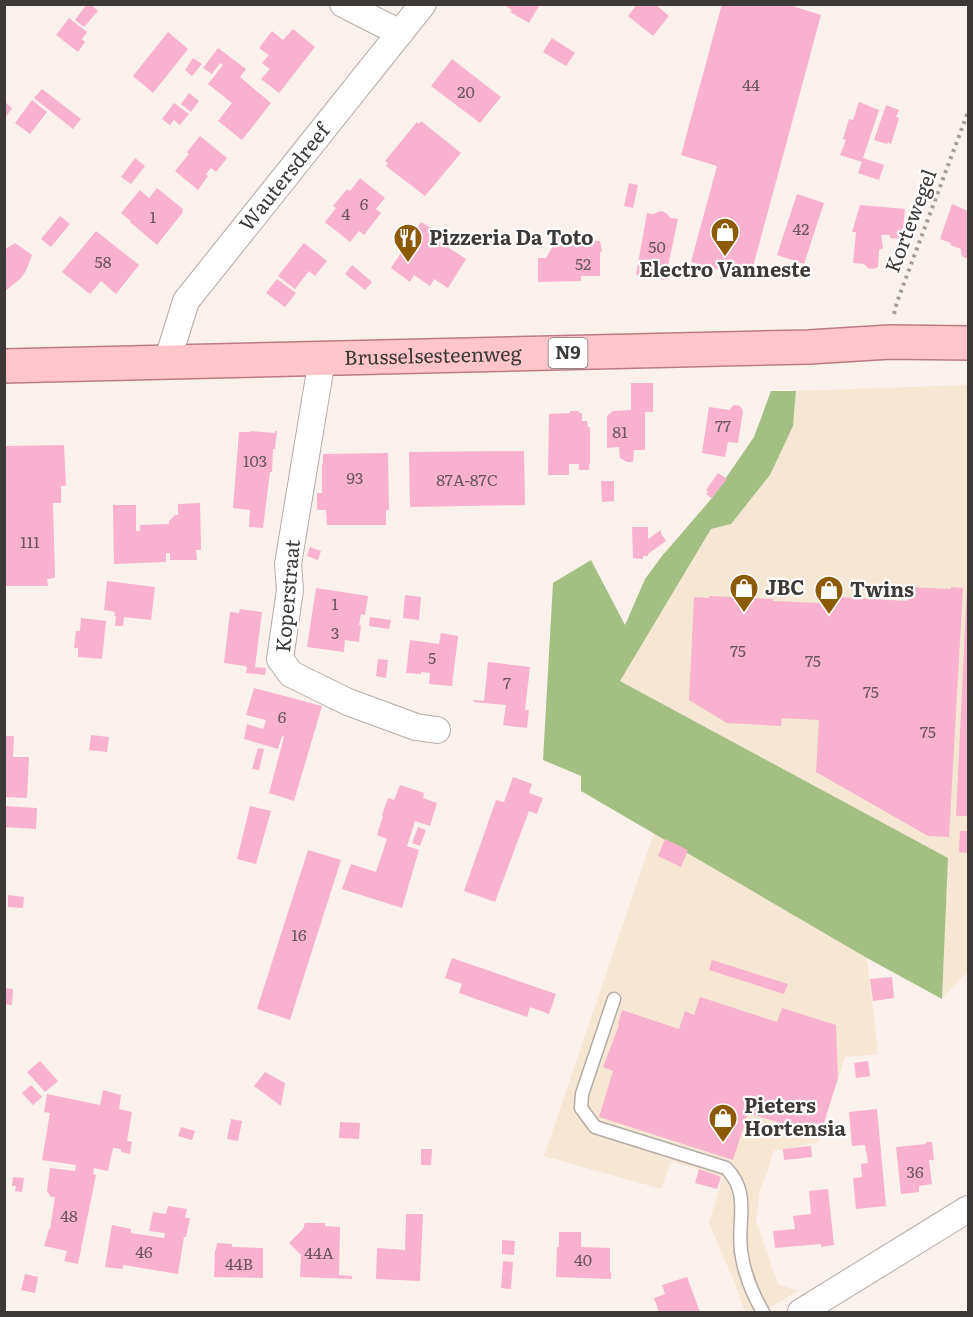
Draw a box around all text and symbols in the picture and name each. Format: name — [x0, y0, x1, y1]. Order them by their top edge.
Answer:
house number: 44 — [742, 72, 760, 96]
house number: 20 — [457, 79, 475, 103]
street label: Wautersdreef — [231, 114, 337, 237]
street label: Kortewegel — [876, 164, 943, 276]
house number: 6 — [360, 191, 369, 215]
house number: 4 — [342, 201, 351, 225]
house number: 1 — [150, 204, 157, 228]
shop icon: Electro Vanneste — [709, 216, 741, 258]
house number: 42 — [793, 216, 809, 240]
place label: Pizzeria Da Toto — [429, 221, 594, 251]
restaurant icon: Pizzeria Da Toto — [392, 222, 424, 264]
house number: 50 — [648, 234, 666, 258]
house number: 58 — [95, 249, 112, 273]
house number: 52 — [575, 251, 591, 275]
place label: Electro Vanneste — [639, 253, 811, 283]
street label: Brusselsesteenweg — [344, 337, 523, 371]
road number: N9 — [548, 338, 588, 368]
house number: 77 — [715, 413, 731, 437]
house number: 81 — [612, 419, 628, 443]
house number: 103 — [243, 448, 267, 472]
house number: 93 — [346, 465, 364, 489]
house number: 87A-87C — [436, 467, 498, 491]
house number: 111 — [20, 529, 40, 553]
street label: Koperstraat — [266, 538, 306, 654]
place label: JBC — [765, 571, 805, 601]
shop icon: JBC — [728, 572, 760, 614]
place label: Twins — [850, 573, 914, 603]
shop icon: Twins — [813, 574, 845, 616]
house number: 1 — [332, 591, 339, 615]
house number: 3 — [331, 620, 339, 644]
house number: 75 — [730, 638, 746, 662]
house number: 5 — [428, 645, 436, 669]
house number: 75 — [805, 648, 821, 672]
house number: 7 — [503, 670, 511, 694]
house number: 75 — [863, 679, 879, 703]
house number: 6 — [278, 704, 287, 728]
house number: 75 — [920, 719, 936, 743]
house number: 16 — [291, 922, 307, 946]
place label: Pieters Hortensia — [744, 1089, 847, 1142]
shop icon: Pieters Hortensia — [707, 1102, 739, 1144]
house number: 36 — [906, 1159, 924, 1183]
house number: 48 — [60, 1203, 78, 1227]
house number: 46 — [135, 1239, 153, 1263]
house number: 44A — [304, 1240, 334, 1264]
house number: 40 — [574, 1247, 592, 1271]
house number: 44B — [225, 1251, 253, 1275]

